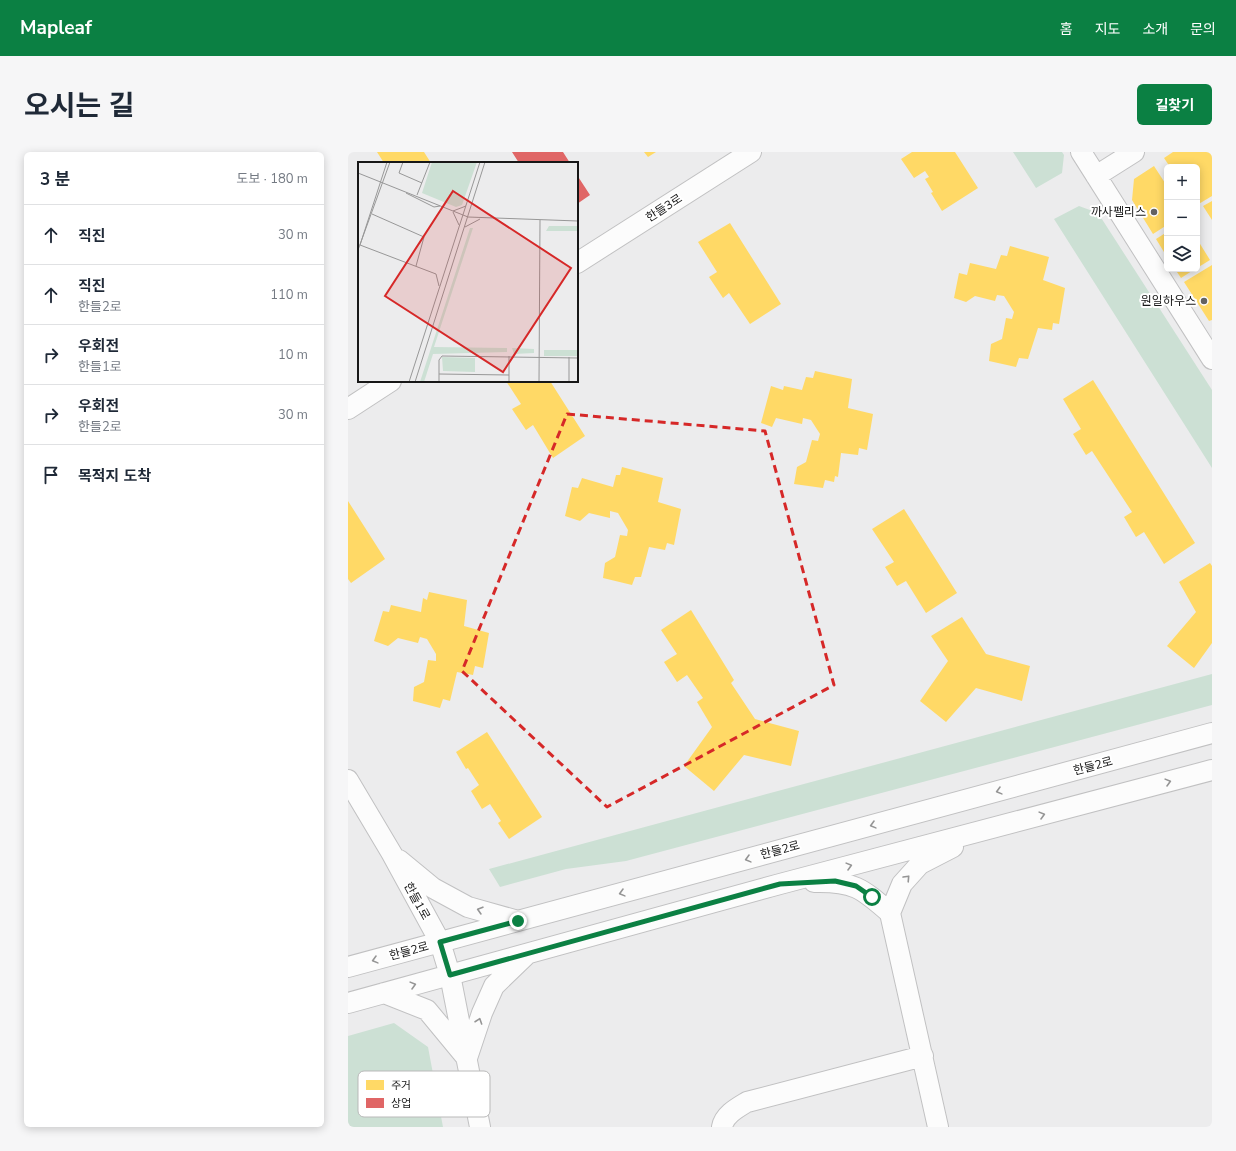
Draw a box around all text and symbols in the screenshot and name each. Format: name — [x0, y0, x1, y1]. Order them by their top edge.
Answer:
text: Mapleaf — [20, 15, 92, 41]
text: 홈 — [1060, 20, 1073, 39]
text: 지도 — [1095, 20, 1120, 39]
text: 소개 — [1142, 20, 1168, 39]
text: 문의 — [1190, 20, 1216, 39]
button: 길찾기 — [1137, 84, 1212, 125]
text: 오시는 길 — [24, 87, 135, 125]
inset map — [358, 162, 578, 382]
map controls — [1164, 164, 1200, 272]
button: + — [1164, 164, 1200, 200]
text: 3 분 — [40, 168, 70, 191]
text: 도보 · 180 m — [237, 170, 308, 188]
street label: 한들3로 — [643, 190, 685, 226]
button: − — [1164, 200, 1200, 236]
place label: 까사펠리스 — [1091, 204, 1146, 220]
marker: 까사펠리스 — [1149, 207, 1159, 217]
icon: ahead — [40, 224, 62, 246]
text: 직진 — [78, 226, 106, 246]
text: 30 m — [278, 226, 308, 244]
button: layers — [1164, 236, 1200, 272]
text: 직진 — [78, 276, 106, 296]
icon: ahead — [40, 284, 62, 306]
text: 110 m — [270, 286, 308, 304]
place label: 원일하우스 — [1141, 293, 1196, 309]
marker: 원일하우스 — [1199, 296, 1209, 306]
text: 한들2로 — [78, 298, 122, 316]
text: 우회전 — [78, 336, 119, 356]
icon: right — [40, 344, 62, 366]
text: 10 m — [278, 346, 308, 364]
text: 한들1로 — [78, 358, 122, 376]
text: 우회전 — [78, 396, 119, 416]
icon: right — [40, 404, 62, 426]
text: 30 m — [278, 406, 308, 424]
text: 한들2로 — [78, 418, 122, 436]
icon: arrive — [40, 464, 62, 486]
text: 목적지 도착 — [78, 466, 151, 486]
street label: 한들2로 — [1071, 753, 1115, 779]
one-way arrow — [1164, 778, 1171, 787]
one-way arrow — [995, 786, 1002, 795]
one-way arrow — [1039, 812, 1045, 820]
one-way arrow — [870, 820, 877, 829]
street label: 한들2로 — [758, 837, 802, 863]
one-way arrow — [745, 854, 752, 863]
one-way arrow — [845, 862, 852, 871]
one-way arrow — [903, 875, 910, 883]
street label: 한들1로 — [400, 879, 434, 923]
one-way arrow — [619, 888, 626, 897]
route start — [863, 888, 881, 906]
one-way arrow — [477, 906, 484, 915]
route end — [509, 912, 527, 930]
street label: 한들2로 — [387, 938, 431, 964]
one-way arrow — [372, 955, 379, 964]
one-way arrow — [409, 982, 416, 990]
one-way arrow — [475, 1018, 483, 1025]
legend — [358, 1071, 490, 1117]
text: 주거 — [391, 1078, 411, 1093]
text: 상업 — [391, 1096, 411, 1111]

